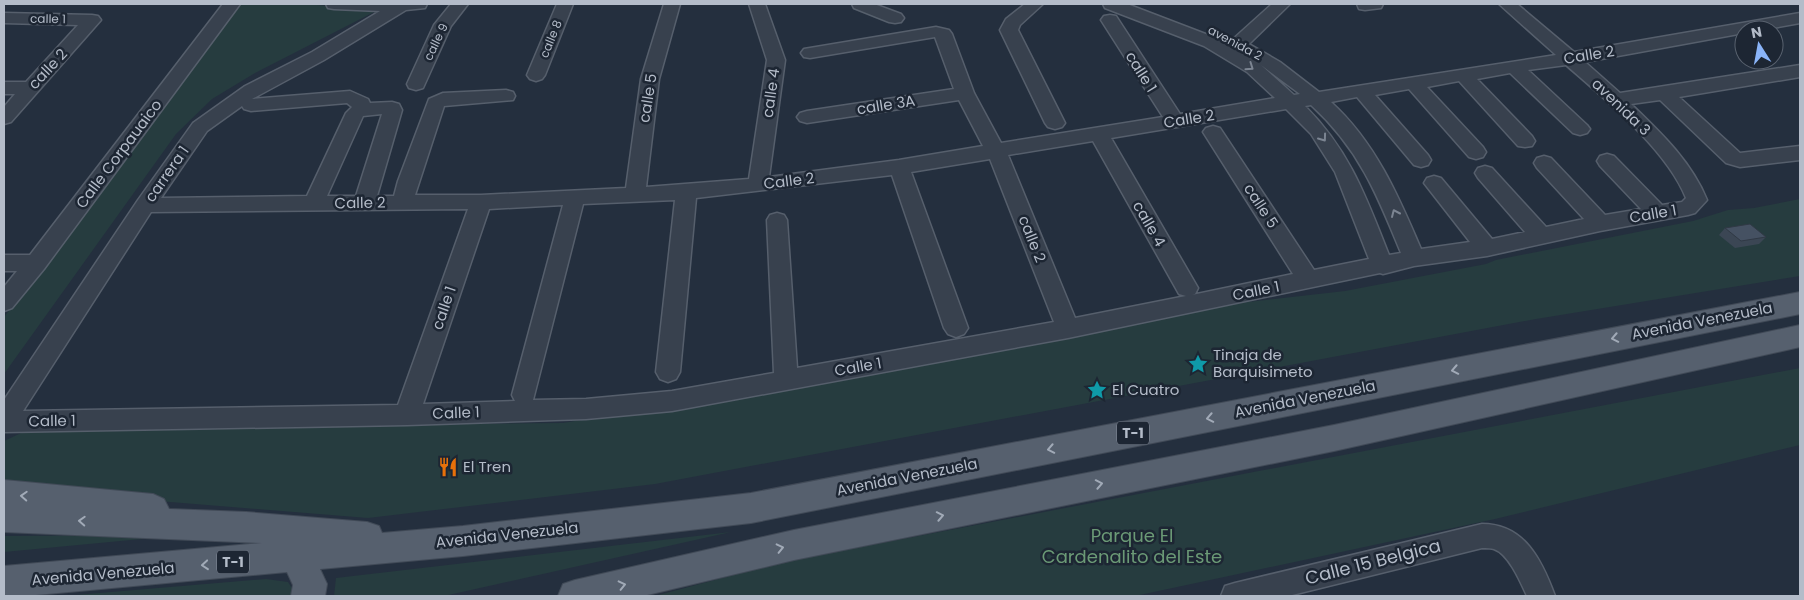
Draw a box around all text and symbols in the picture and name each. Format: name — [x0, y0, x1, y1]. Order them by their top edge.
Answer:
street label: calle 1 — [30, 10, 66, 27]
street label: calle 8 — [535, 17, 566, 60]
street label: calle 9 — [419, 20, 452, 63]
north arrow — [1734, 20, 1784, 70]
street label: avenida 2 — [1205, 21, 1265, 64]
text: N — [1749, 21, 1764, 43]
street label: Calle 2 — [1562, 40, 1616, 69]
street label: calle 2 — [23, 44, 72, 94]
street label: calle 1 — [1121, 47, 1162, 96]
one-way arrow — [1244, 61, 1254, 70]
street label: calle 4 — [757, 67, 784, 119]
street label: calle 5 — [633, 72, 662, 124]
street label: avenida 3 — [1587, 73, 1655, 140]
street label: calle 3A — [855, 90, 917, 119]
street label: Calle Corpauaico — [71, 95, 167, 213]
street label: Calle 2 — [1162, 104, 1216, 133]
one-way arrow — [1317, 132, 1326, 141]
street label: carrera 1 — [140, 141, 194, 206]
street label: Calle 2 — [762, 167, 816, 194]
street label: calle 5 — [1239, 179, 1284, 232]
street label: Calle 2 — [334, 192, 386, 213]
street label: calle 4 — [1128, 197, 1171, 250]
street label: Calle 1 — [1628, 199, 1678, 228]
one-way arrow — [1390, 210, 1400, 218]
street label: calle 2 — [1014, 212, 1051, 265]
street label: Calle 1 — [1231, 276, 1281, 305]
street label: calle 1 — [426, 283, 461, 332]
street label: Avenida Venezuela — [1630, 297, 1774, 344]
one-way arrow — [1610, 332, 1619, 343]
place label: Tinaja de Barquisimeto — [1213, 344, 1313, 382]
street label: Calle 1 — [833, 352, 883, 381]
place icon: Tinaja de Barquisimeto — [1187, 353, 1209, 375]
one-way arrow — [1451, 364, 1460, 374]
street label: Avenida Venezuela — [1233, 375, 1377, 422]
place icon: El Cuatro — [1086, 379, 1108, 401]
place label: El Cuatro — [1112, 379, 1179, 400]
street label: Calle 1 — [432, 401, 480, 424]
street label: Calle 1 — [28, 410, 76, 431]
one-way arrow — [1206, 412, 1215, 423]
road number: T-1 — [1117, 422, 1149, 444]
one-way arrow — [1046, 444, 1055, 454]
street label: Avenida Venezuela — [835, 453, 979, 500]
restaurant icon: El Tren — [437, 456, 459, 478]
place label: El Tren — [463, 456, 511, 477]
one-way arrow — [1095, 479, 1103, 490]
one-way arrow — [20, 490, 28, 501]
one-way arrow — [935, 511, 944, 521]
one-way arrow — [78, 516, 86, 527]
street label: Avenida Venezuela — [435, 517, 579, 552]
park label: Parque El Cardenalito del Este — [1042, 523, 1222, 569]
street label: Calle 15 Belgica — [1302, 533, 1443, 590]
one-way arrow — [776, 543, 785, 554]
road number: T-1 — [217, 550, 249, 574]
street label: Avenida Venezuela — [31, 557, 175, 590]
one-way arrow — [201, 559, 209, 570]
one-way arrow — [618, 580, 627, 591]

